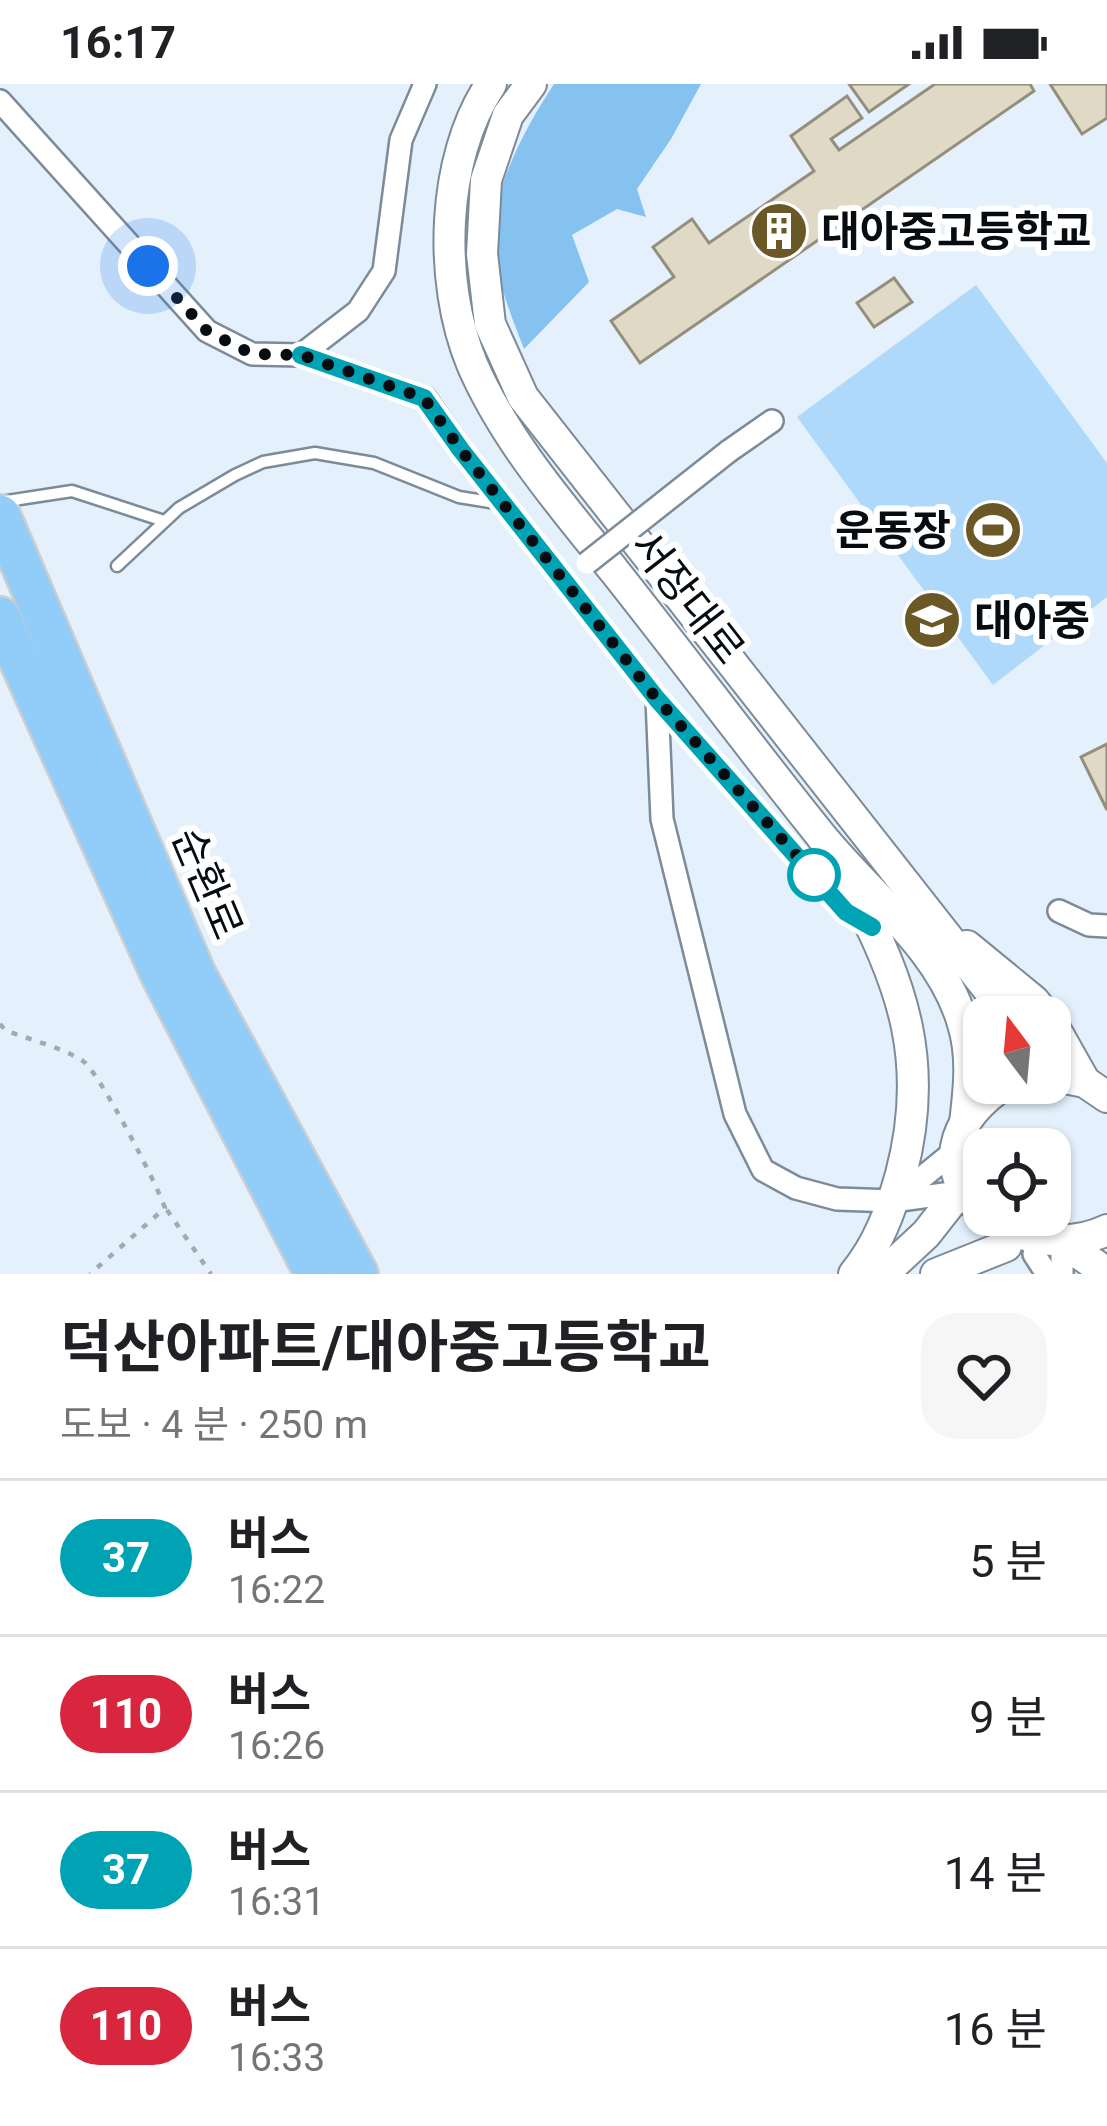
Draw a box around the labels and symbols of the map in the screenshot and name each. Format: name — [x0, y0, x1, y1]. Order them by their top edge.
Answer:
building icon: 대아중고등학교 — [748, 200, 810, 262]
place label: 대아중고등학교 — [821, 207, 1091, 256]
your location — [118, 236, 178, 296]
sports icon: 운동장 — [962, 499, 1024, 561]
place label: 운동장 — [835, 506, 951, 555]
street label: 서장대로 — [621, 521, 754, 673]
school or university icon: 대아중 — [901, 589, 963, 651]
place label: 대아중 — [974, 596, 1090, 645]
street label: 순환로 — [162, 820, 253, 946]
unlabelled marker — [789, 850, 839, 900]
north arrow — [963, 996, 1071, 1104]

